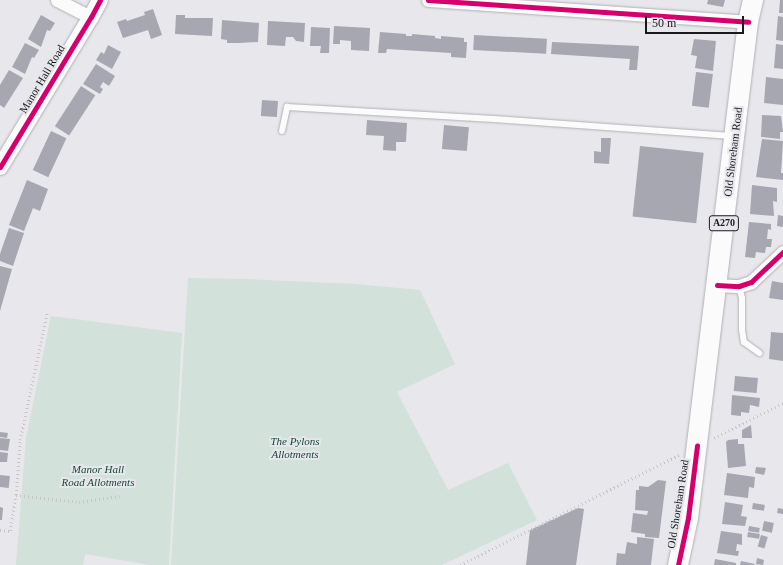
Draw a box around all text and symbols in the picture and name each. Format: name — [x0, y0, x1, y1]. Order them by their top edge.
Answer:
scale bar — [647, 8, 746, 34]
text: 50 m — [652, 16, 676, 30]
street label: Manor Hall Road — [17, 43, 67, 115]
street label: Old Shoreham Road — [721, 107, 745, 197]
road number: A270 — [708, 215, 740, 231]
park label: The Pylons Allotments — [270, 435, 320, 461]
street label: Old Shoreham Road — [664, 459, 692, 549]
park label: Manor Hall Road Allotments — [61, 463, 135, 489]

